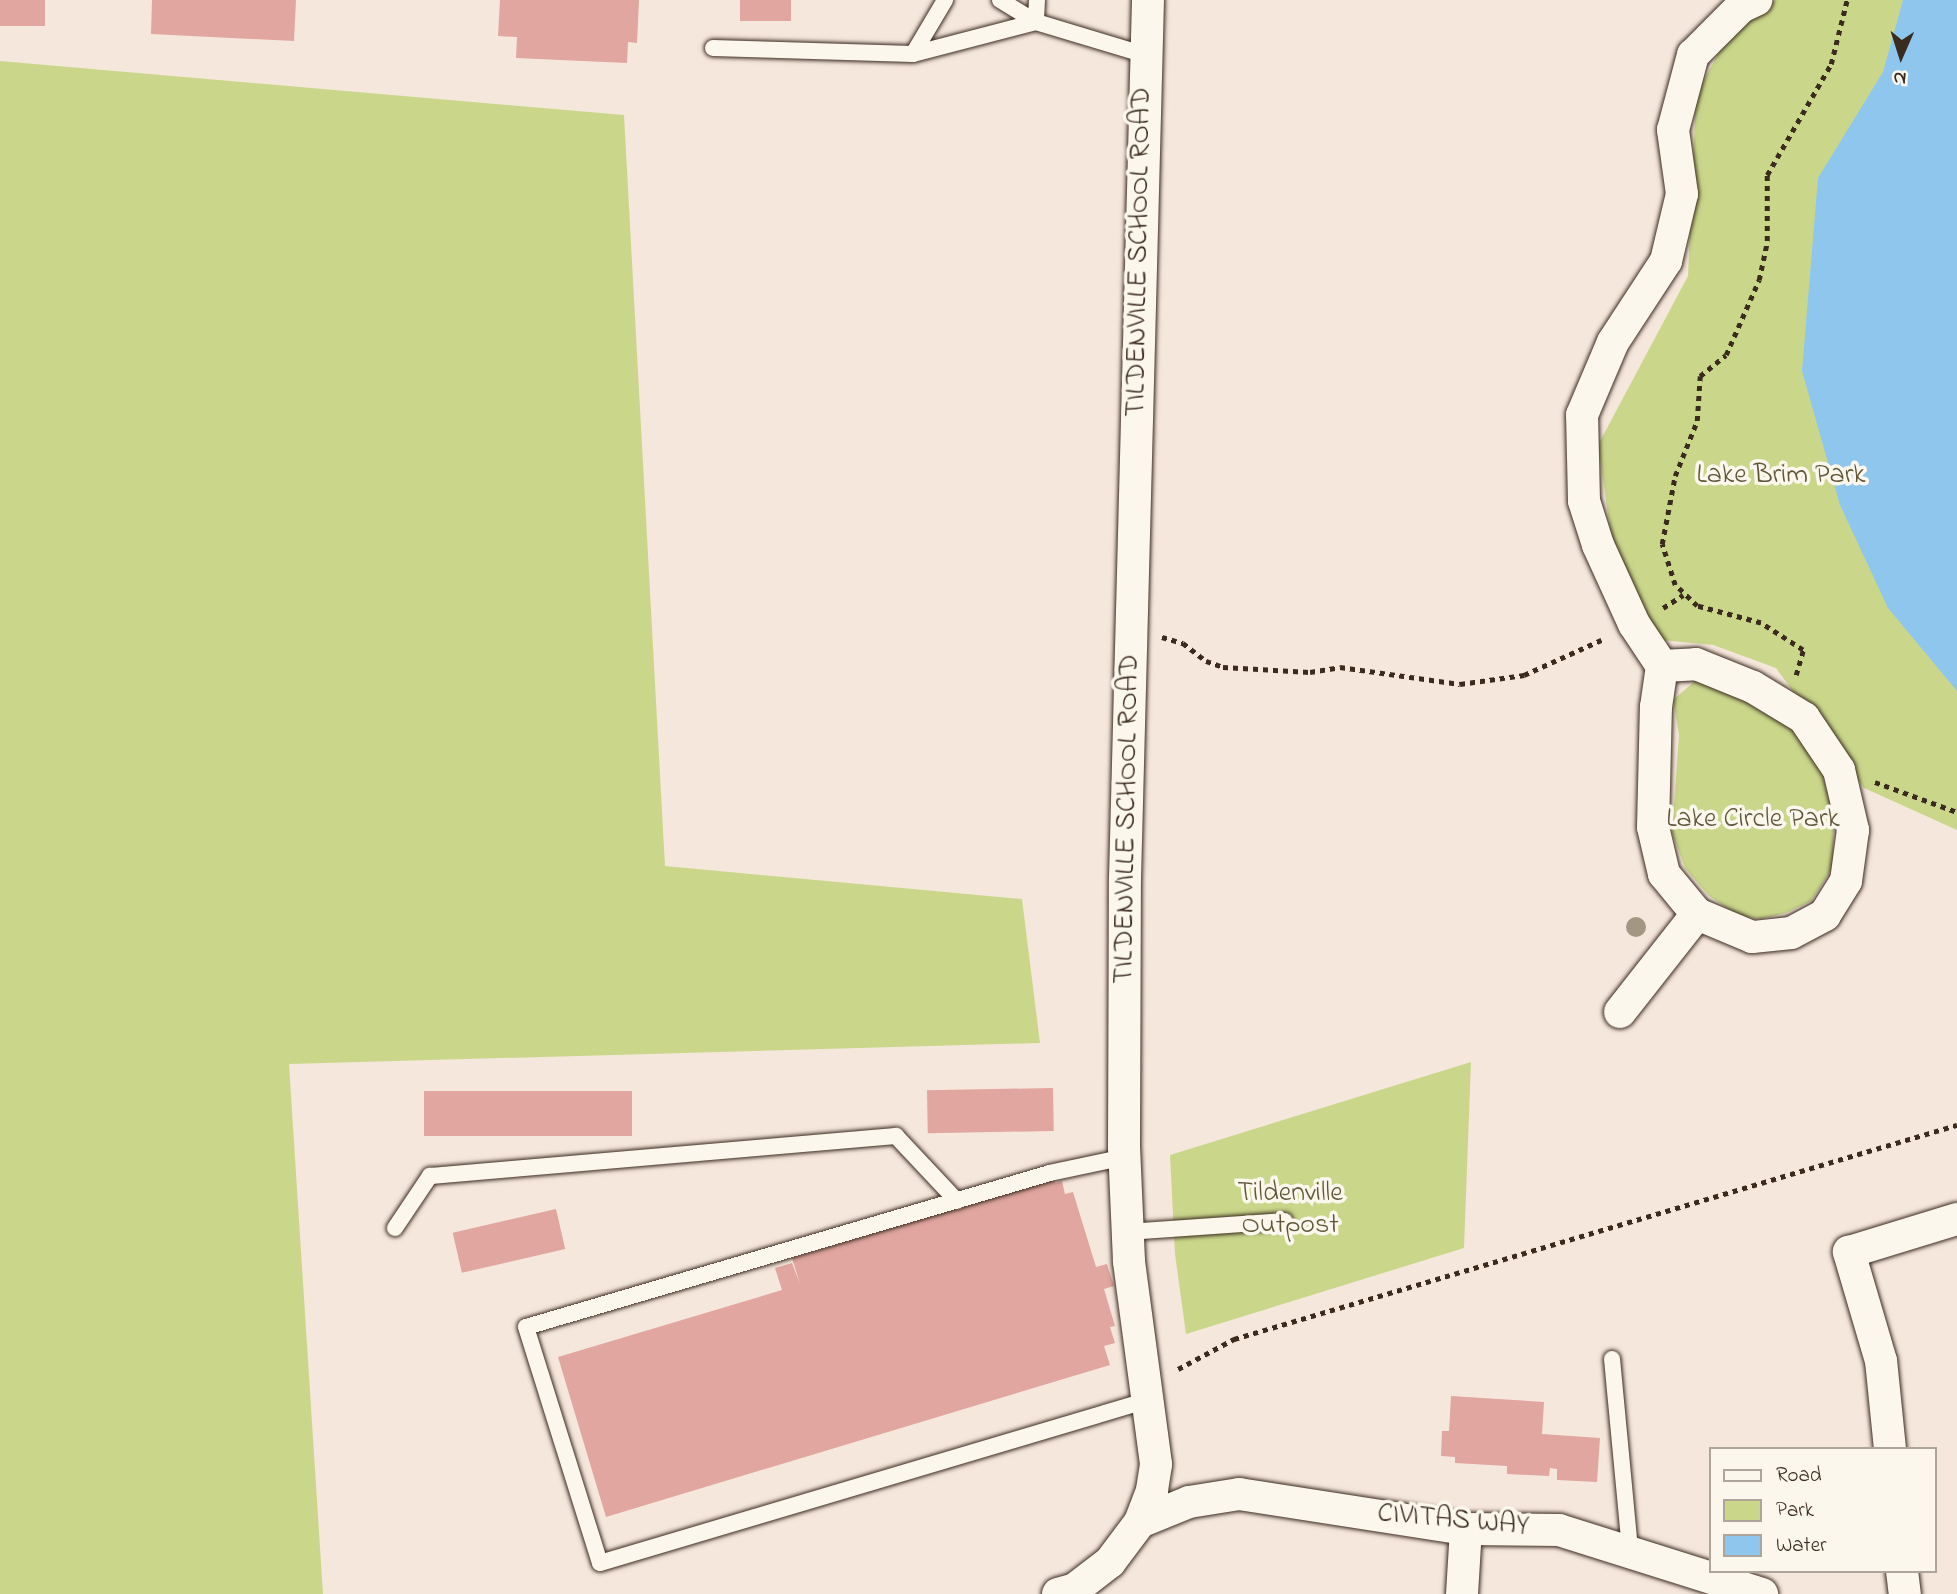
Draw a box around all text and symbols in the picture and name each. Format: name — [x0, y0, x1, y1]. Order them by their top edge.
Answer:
north arrow — [1866, 21, 1936, 91]
text: N — [1893, 64, 1907, 91]
street label: TILDENVILLE SCHOOL ROAD — [1120, 87, 1160, 417]
park label: Lake Brim Park — [1696, 459, 1866, 493]
street label: TILDENVILLE SCHOOL ROAD — [1108, 654, 1148, 984]
park label: Lake Circle Park — [1666, 803, 1840, 837]
park label: Tildenville Outpost — [1237, 1177, 1343, 1243]
legend — [1708, 1447, 1936, 1573]
text: Road — [1776, 1461, 1822, 1491]
text: Park — [1776, 1496, 1814, 1526]
street label: CIVITAS WAY — [1376, 1498, 1530, 1544]
text: Water — [1776, 1531, 1827, 1561]

